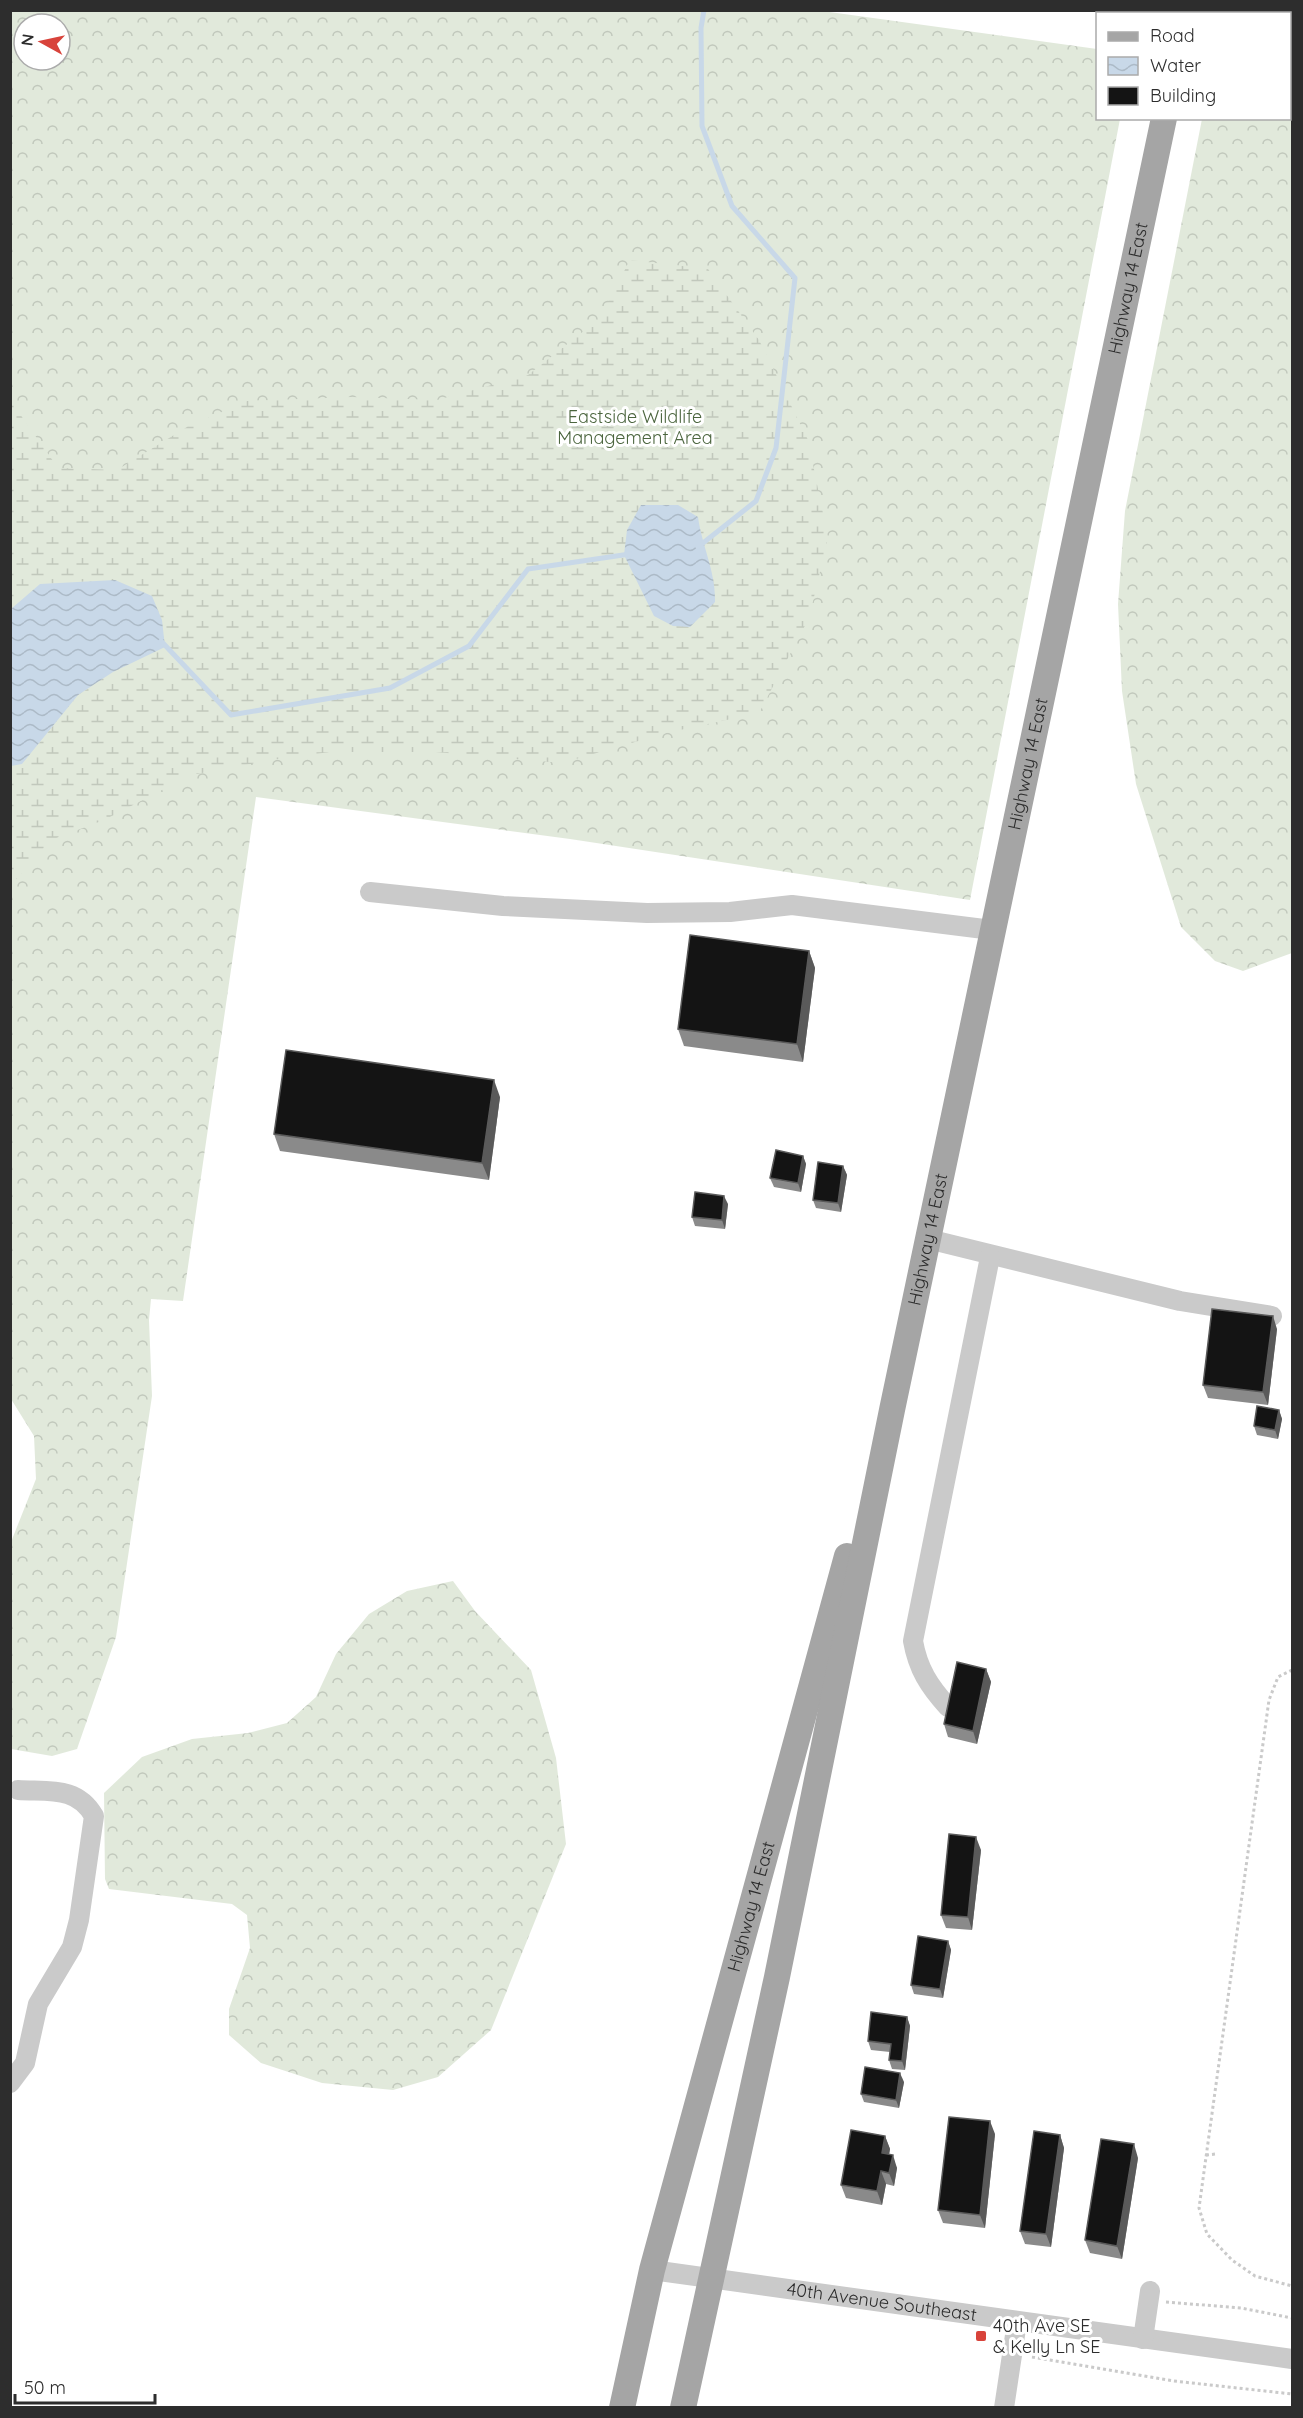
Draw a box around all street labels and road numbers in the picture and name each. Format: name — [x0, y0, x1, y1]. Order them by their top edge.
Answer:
street label: Highway 14 East — [1103, 220, 1153, 356]
street label: Highway 14 East — [1002, 696, 1053, 832]
street label: Highway 14 East — [902, 1171, 953, 1307]
street label: Highway 14 East — [722, 1838, 780, 1974]
street label: 40th Avenue Southeast — [786, 2277, 978, 2326]

